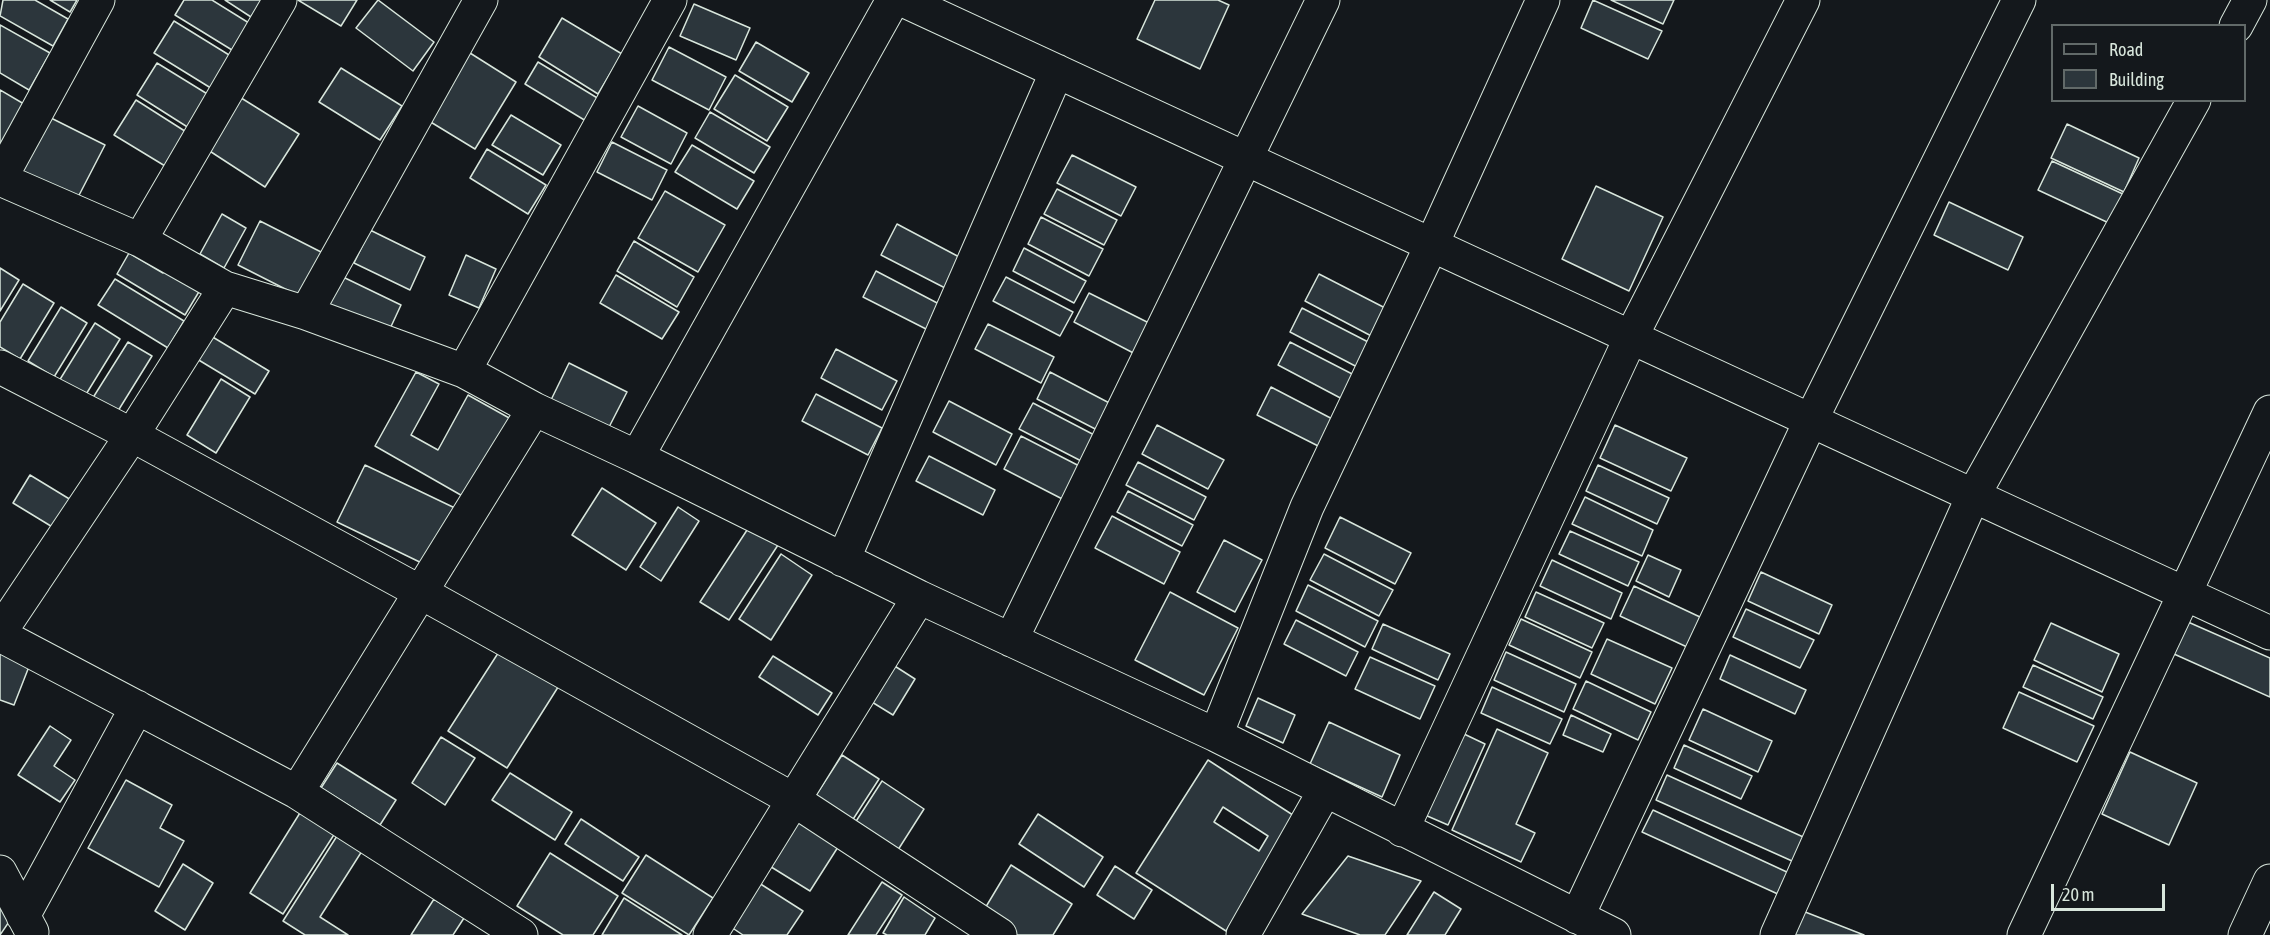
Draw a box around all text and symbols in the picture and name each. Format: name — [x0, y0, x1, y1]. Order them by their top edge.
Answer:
legend — [2051, 24, 2246, 102]
text: Road — [2109, 39, 2143, 60]
text: Building — [2109, 69, 2164, 90]
scale bar — [2054, 872, 2168, 910]
text: 20 m — [2062, 884, 2094, 905]

